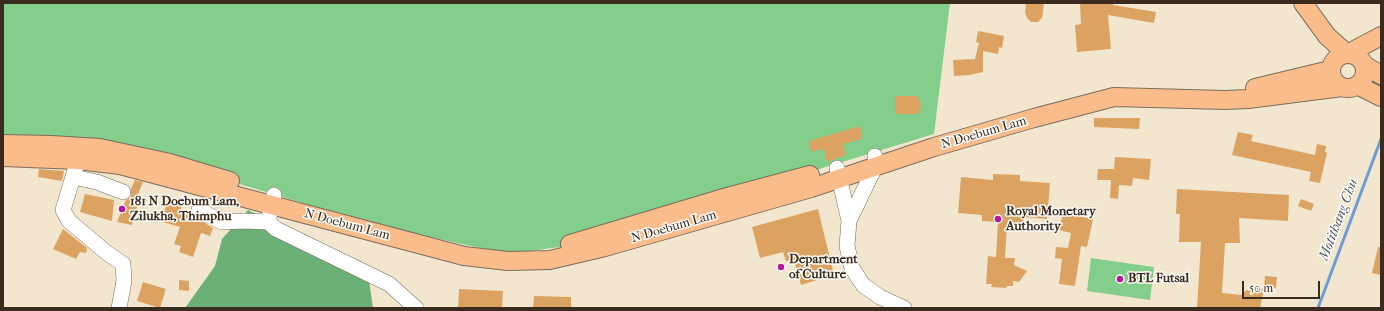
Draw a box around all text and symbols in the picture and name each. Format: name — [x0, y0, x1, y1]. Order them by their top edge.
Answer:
street label: N Doebum Lam — [940, 113, 1028, 153]
water label: Motithang Chu — [1316, 177, 1362, 263]
place label: 181 N Doebum Lam, Zilukha, Thimphu — [130, 194, 239, 225]
marker: 181 N Doebum Lam, Zilukha, Thimphu — [117, 204, 127, 214]
place label: Royal Monetary Authority — [1006, 204, 1096, 235]
street label: N Doebum Lam — [303, 206, 391, 244]
street label: N Doebum Lam — [630, 207, 718, 247]
marker: Royal Monetary Authority — [993, 214, 1003, 224]
place label: Department of Culture — [789, 252, 858, 283]
marker: Department of Culture — [776, 262, 786, 272]
place label: BTL Futsal — [1128, 271, 1189, 287]
scale bar — [1244, 273, 1322, 299]
marker: BTL Futsal — [1115, 274, 1125, 284]
text: 50 m — [1249, 281, 1273, 295]

